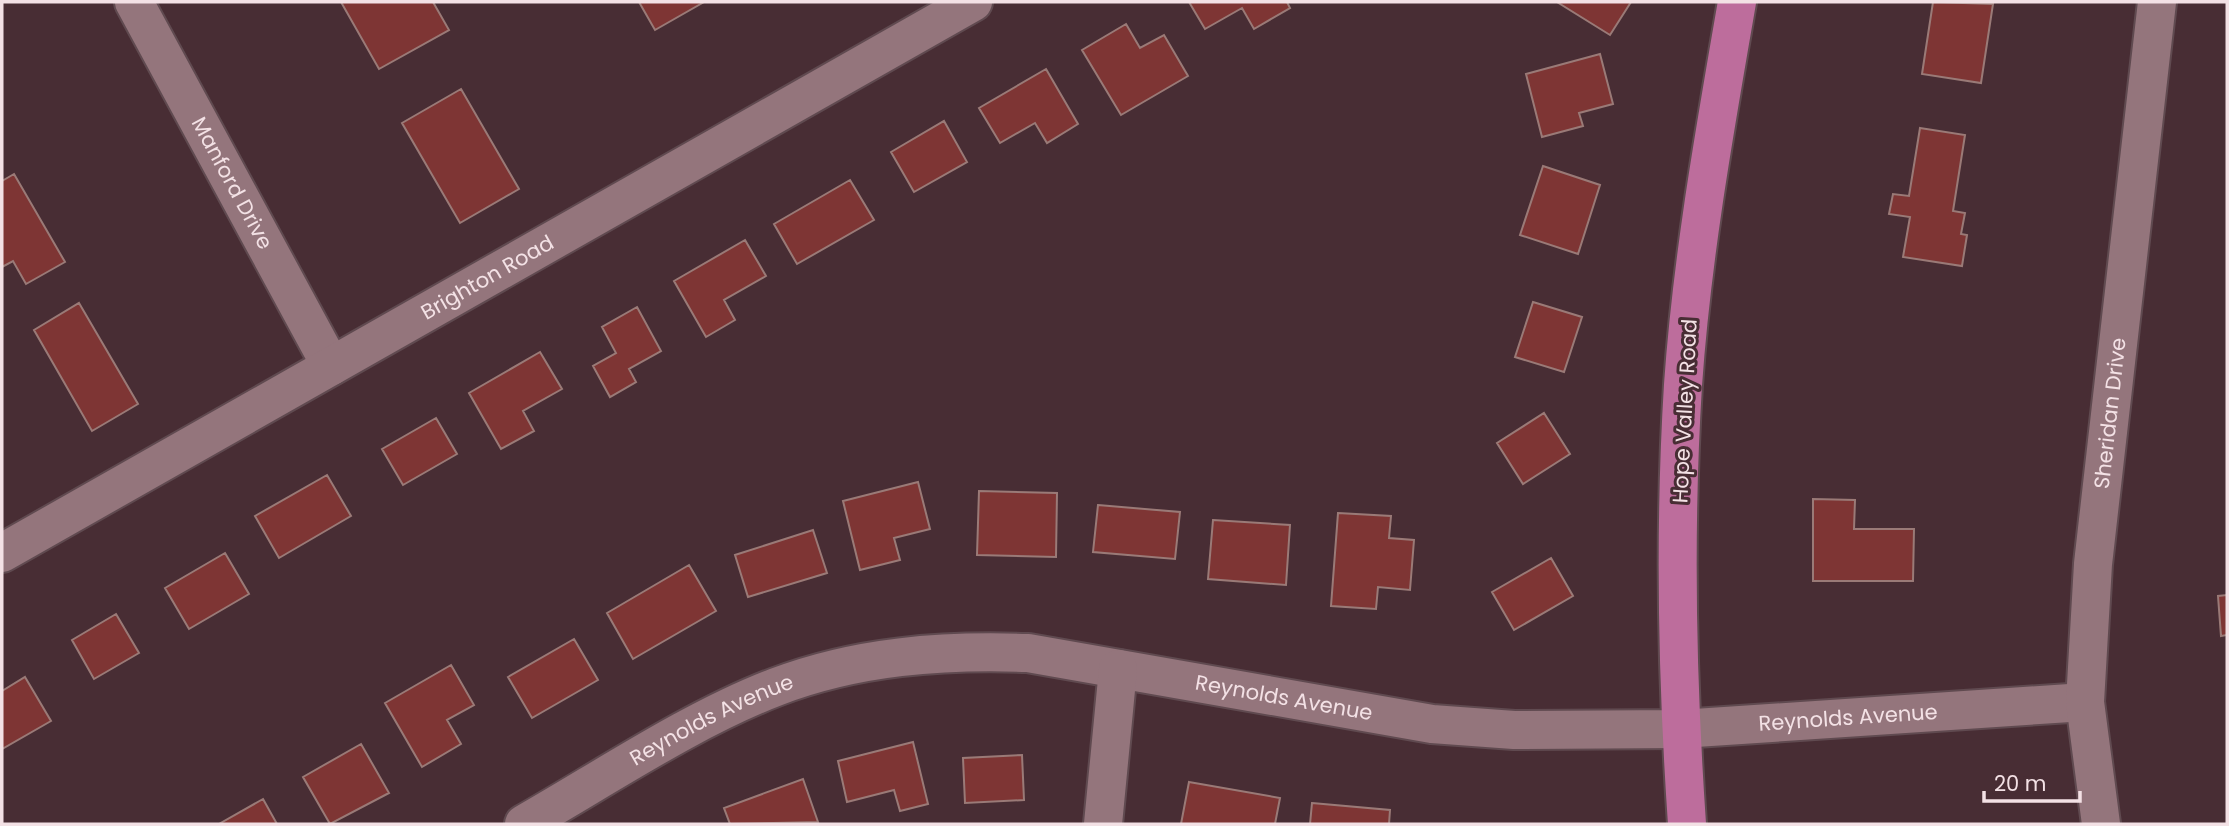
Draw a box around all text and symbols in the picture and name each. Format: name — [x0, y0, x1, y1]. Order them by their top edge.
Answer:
street label: Manford Drive — [185, 112, 280, 254]
street label: Brighton Road — [415, 228, 559, 326]
street label: Hope Valley Road — [1665, 318, 1704, 504]
street label: Sheridan Drive — [2087, 336, 2133, 490]
street label: Reynolds Avenue — [624, 667, 797, 772]
street label: Reynolds Avenue — [1193, 668, 1375, 727]
street label: Reynolds Avenue — [1758, 697, 1938, 738]
scale bar — [1984, 760, 2080, 804]
text: 20 m — [1994, 769, 2047, 798]

